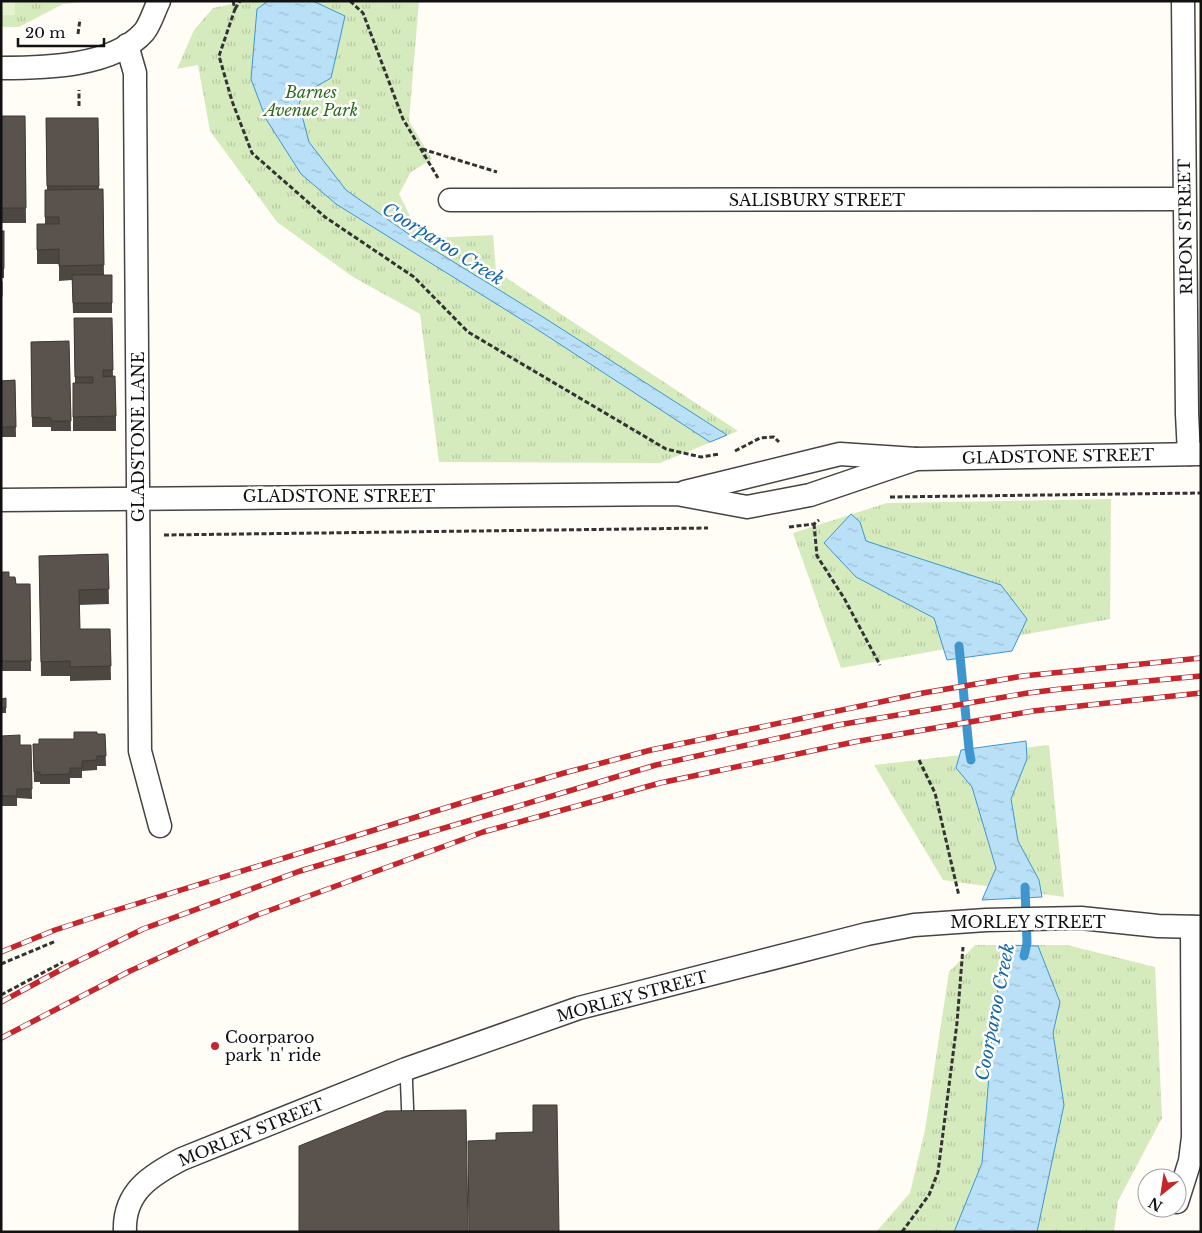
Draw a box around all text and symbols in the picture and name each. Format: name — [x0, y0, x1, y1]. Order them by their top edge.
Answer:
scale bar — [18, 15, 104, 47]
text: 20 m — [25, 23, 65, 42]
park label: Barnes Avenue Park — [262, 82, 358, 120]
street label: RIPON STREET — [1174, 159, 1196, 295]
street label: SALISBURY STREET — [729, 190, 905, 210]
water label: Coorparoo Creek — [378, 198, 508, 290]
street label: GLADSTONE LANE — [128, 352, 148, 522]
street label: GLADSTONE STREET — [962, 444, 1154, 468]
street label: GLADSTONE STREET — [243, 486, 435, 506]
street label: MORLEY STREET — [950, 912, 1106, 932]
water label: Coorparoo Creek — [971, 942, 1019, 1082]
street label: MORLEY STREET — [554, 966, 710, 1026]
place label: Coorparoo park 'n' ride — [225, 1027, 321, 1065]
marker: Coorparoo park 'n' ride — [209, 1040, 221, 1052]
street label: MORLEY STREET — [175, 1094, 327, 1170]
north arrow — [1137, 1168, 1187, 1218]
text: N — [1145, 1193, 1166, 1215]

